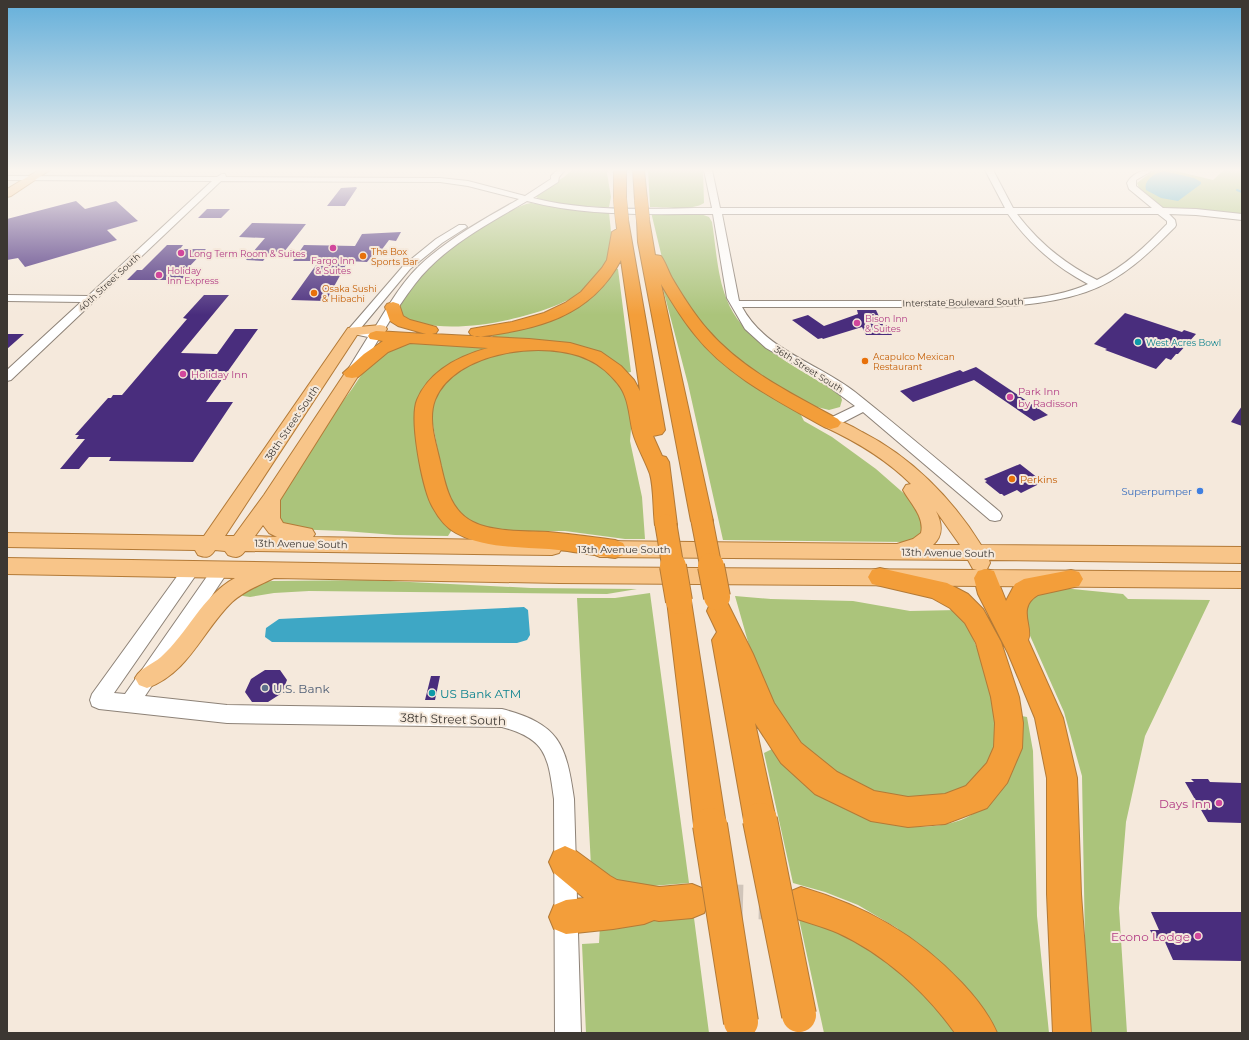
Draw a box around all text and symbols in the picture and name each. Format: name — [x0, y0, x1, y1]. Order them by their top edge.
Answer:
marker: Fargo Inn & Suites — [328, 243, 338, 253]
place label: The Box Sports Bar — [371, 246, 419, 267]
marker: Long Term Room & Suites — [176, 248, 186, 258]
place label: Long Term Room & Suites — [189, 248, 306, 259]
street label: 40th Street South — [76, 250, 142, 314]
marker: The Box Sports Bar — [358, 251, 368, 261]
place label: Fargo Inn & Suites — [311, 255, 355, 276]
place label: Holiday Inn Express — [167, 265, 219, 286]
marker: Holiday Inn Express — [154, 270, 164, 280]
place label: Osaka Sushi & Hibachi — [322, 283, 377, 304]
marker: Osaka Sushi & Hibachi — [309, 288, 319, 298]
street label: Interstate Boulevard South — [902, 295, 1024, 309]
place label: Bison Inn & Suites — [865, 313, 908, 334]
marker: Bison Inn & Suites — [852, 318, 862, 328]
marker: West Acres Bowl — [1133, 337, 1143, 347]
place label: West Acres Bowl — [1146, 337, 1221, 348]
street label: 36th Street South — [773, 343, 845, 395]
place label: Acapulco Mexican Restaurant — [873, 351, 955, 372]
marker: Acapulco Mexican Restaurant — [860, 356, 870, 366]
place label: Holiday Inn — [191, 368, 248, 381]
marker: Holiday Inn — [178, 369, 188, 379]
street label: 38th Street South — [262, 383, 322, 463]
place label: Park Inn by Radisson — [1018, 385, 1078, 410]
marker: Park Inn by Radisson — [1005, 392, 1015, 402]
place label: Perkins — [1020, 473, 1057, 486]
marker: Perkins — [1007, 474, 1017, 484]
place label: Superpumper — [1121, 485, 1192, 498]
marker: Superpumper — [1195, 486, 1205, 496]
street label: 13th Avenue South — [254, 537, 348, 551]
street label: 13th Avenue South — [577, 543, 671, 556]
street label: 13th Avenue South — [901, 546, 995, 560]
place label: U.S. Bank — [273, 681, 331, 696]
marker: U.S. Bank — [260, 683, 270, 693]
place label: US Bank ATM — [440, 686, 521, 701]
marker: US Bank ATM — [427, 688, 437, 698]
street label: 38th Street South — [400, 710, 506, 728]
place label: Days Inn — [1159, 796, 1211, 811]
marker: Days Inn — [1214, 798, 1224, 808]
place label: Econo Lodge — [1111, 929, 1190, 944]
marker: Econo Lodge — [1193, 931, 1203, 941]

